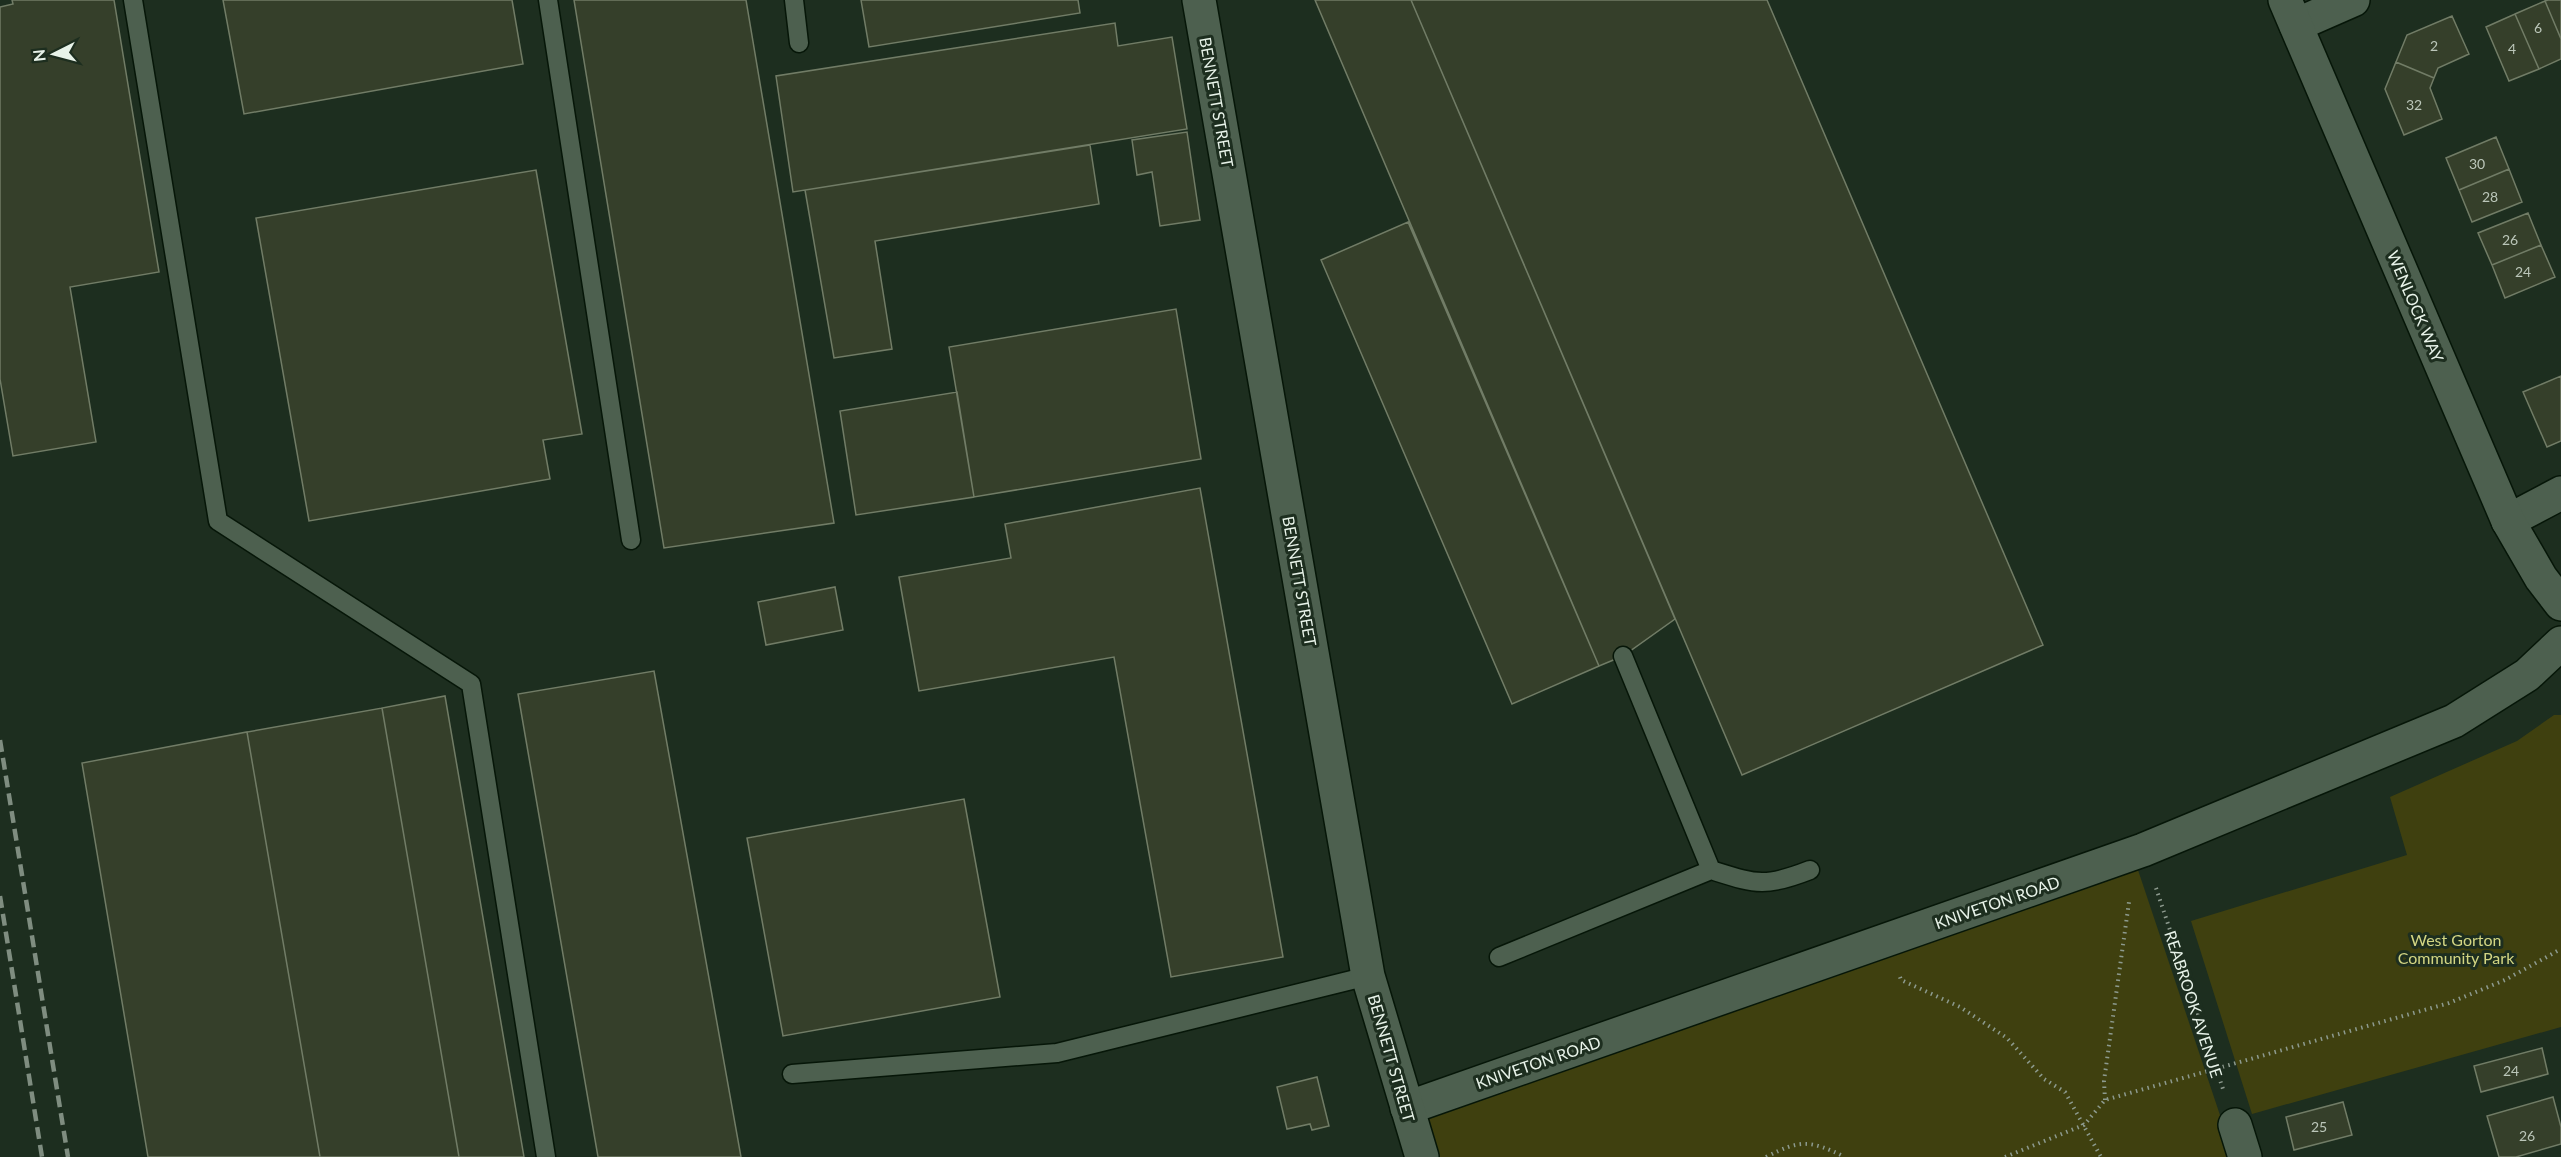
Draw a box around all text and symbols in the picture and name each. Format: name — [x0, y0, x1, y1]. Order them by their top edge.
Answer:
house number: 6 — [2534, 19, 2542, 36]
north arrow — [24, 24, 84, 84]
street label: BENNETT STREET — [1196, 35, 1238, 169]
house number: 2 — [2430, 37, 2438, 54]
house number: 4 — [2508, 40, 2516, 57]
text: N — [28, 48, 49, 63]
house number: 32 — [2406, 96, 2422, 113]
house number: 30 — [2469, 155, 2485, 172]
house number: 28 — [2482, 188, 2498, 205]
house number: 26 — [2502, 231, 2518, 248]
street label: WENLOCK WAY — [2384, 247, 2448, 365]
house number: 24 — [2515, 263, 2531, 280]
street label: BENNETT STREET — [1279, 514, 1321, 648]
street label: KNIVETON ROAD — [1932, 872, 2062, 932]
street label: REABROOK AVENUE — [2161, 928, 2227, 1080]
park label: West Gorton Community Park — [2398, 930, 2515, 967]
street label: BENNETT STREET — [1365, 992, 1419, 1125]
street label: KNIVETON ROAD — [1473, 1032, 1603, 1092]
house number: 24 — [2503, 1062, 2519, 1079]
house number: 25 — [2311, 1118, 2327, 1135]
house number: 26 — [2519, 1127, 2535, 1144]

